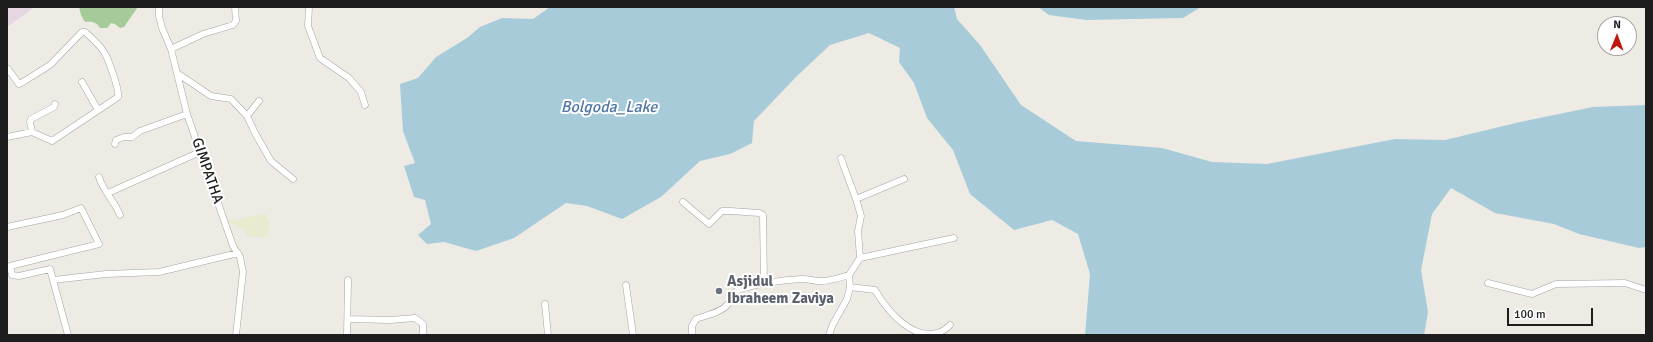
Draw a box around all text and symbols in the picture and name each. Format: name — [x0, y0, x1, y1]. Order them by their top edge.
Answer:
north arrow — [1597, 16, 1637, 56]
text: N — [1613, 18, 1621, 31]
water label: Bolgoda_Lake — [561, 98, 657, 118]
street label: GIMPATHA — [187, 136, 227, 206]
place label: Asjidul Ibraheem Zaviya — [727, 273, 834, 308]
marker: Asjidul Ibraheem Zaviya — [714, 286, 724, 296]
scale bar — [1509, 300, 1595, 326]
text: 100 m — [1514, 307, 1546, 322]

